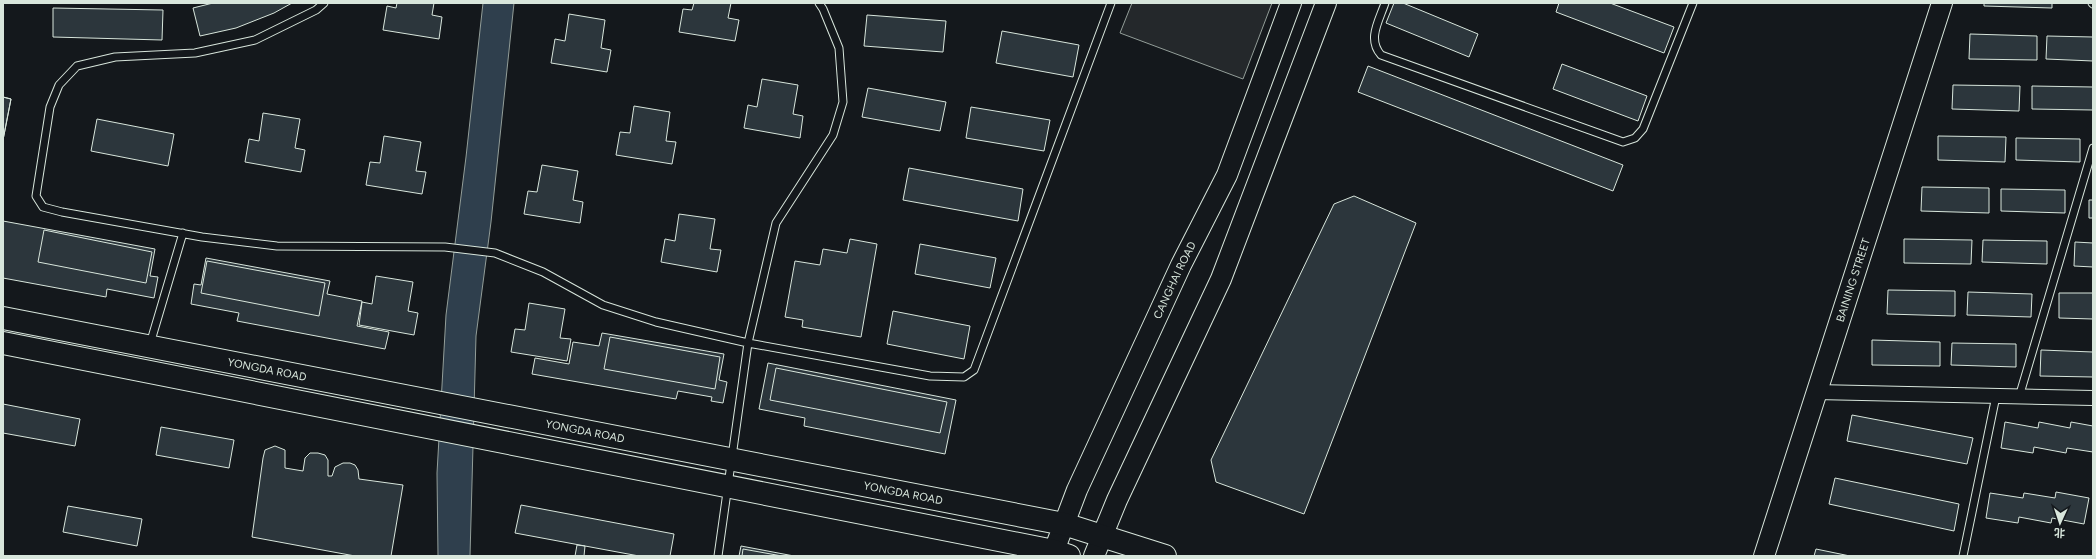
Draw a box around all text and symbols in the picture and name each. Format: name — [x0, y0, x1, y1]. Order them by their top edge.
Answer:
street label: BAINING STREET — [1833, 236, 1872, 323]
street label: CANGHAI ROAD — [1151, 239, 1199, 321]
street label: YONGDA ROAD — [226, 355, 308, 383]
street label: YONGDA ROAD — [544, 417, 626, 445]
street label: YONGDA ROAD — [863, 479, 944, 507]
north arrow — [2040, 503, 2080, 543]
text: 北 — [2054, 526, 2065, 539]

